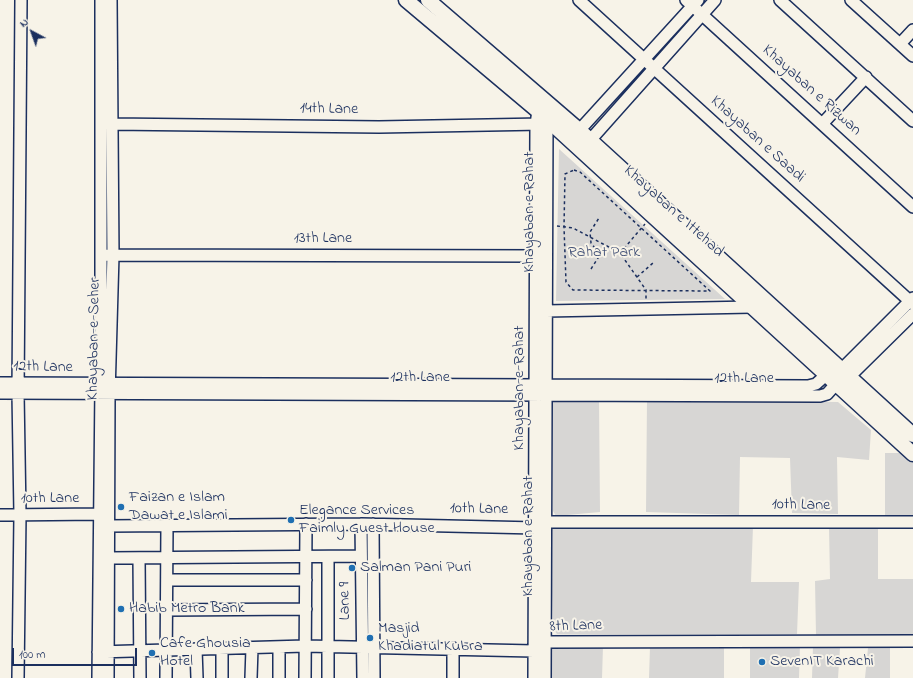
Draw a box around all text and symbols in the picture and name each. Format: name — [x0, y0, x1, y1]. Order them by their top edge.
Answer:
north arrow — [12, 12, 52, 52]
text: N — [16, 14, 32, 31]
street label: Khayaban e Rizwan — [757, 41, 865, 141]
street label: Khayaban e Saadi — [706, 92, 808, 188]
street label: 14th Lane — [300, 100, 358, 120]
street label: Khayaban e Rahat — [520, 152, 540, 272]
street label: Khayaban e Ittehad — [619, 162, 727, 262]
street label: 13th Lane — [294, 229, 352, 249]
park label: Rahat Park — [568, 243, 640, 263]
street label: Khayaban-e-Seher — [84, 277, 106, 401]
street label: Khayaban-e-Rahat — [510, 326, 530, 450]
street label: 12th Lane — [13, 358, 73, 378]
street label: 12th Lane — [390, 368, 450, 388]
street label: 12th Lane — [714, 369, 774, 389]
street label: Khayaban e Rahat — [519, 476, 539, 596]
place label: Faizan e Islam Dawat e Islami — [129, 488, 228, 526]
street label: 10th Lane — [21, 489, 79, 509]
street label: 10th Lane — [772, 496, 830, 516]
street label: 10th Lane — [450, 500, 508, 520]
place label: Elegance Services Faimly Guest House — [299, 501, 435, 539]
marker: Faizan e Islam Dawat e Islami — [116, 502, 126, 512]
marker: Elegance Services Faimly Guest House — [286, 515, 296, 525]
place label: Salman Pani Puri — [360, 558, 472, 578]
marker: Salman Pani Puri — [347, 563, 357, 573]
street label: Lane 9 — [336, 582, 356, 620]
place label: Habib Metro Bank — [129, 599, 245, 619]
marker: Habib Metro Bank — [116, 604, 126, 614]
street label: 8th Lane — [549, 616, 603, 638]
place label: Masjid Khadiatul Kubra — [378, 619, 483, 657]
marker: Masjid Khadiatul Kubra — [365, 633, 375, 643]
place label: Cafe Ghousia Hotel — [160, 634, 251, 672]
scale bar — [14, 640, 139, 666]
text: 100 m — [19, 646, 46, 664]
marker: Cafe Ghousia Hotel — [147, 648, 157, 658]
place label: SevenIT Karachi — [770, 652, 874, 672]
marker: SevenIT Karachi — [757, 657, 767, 667]

